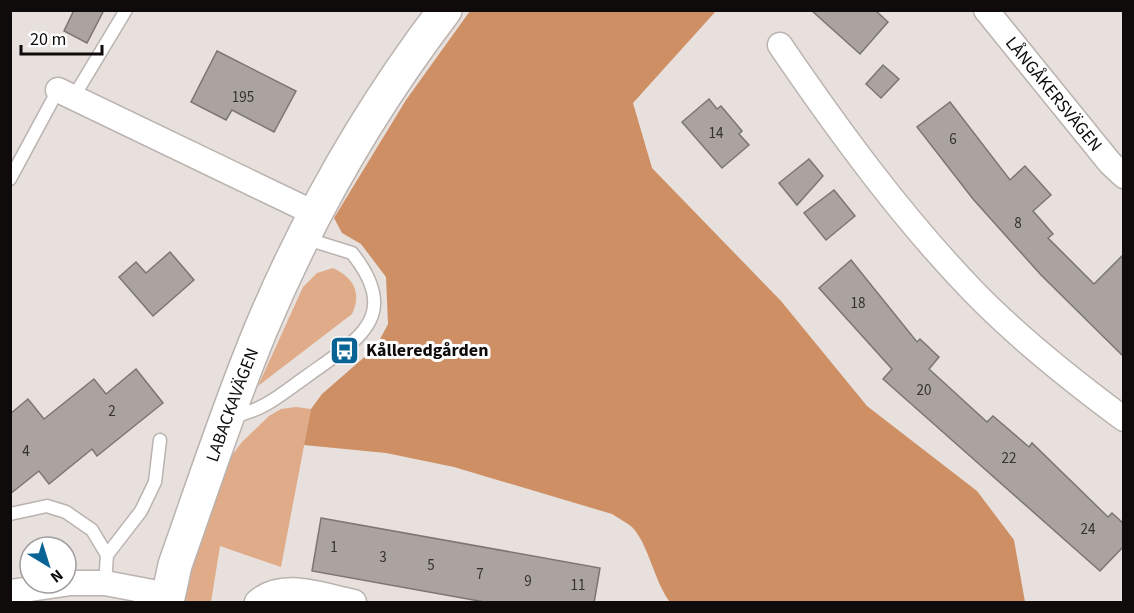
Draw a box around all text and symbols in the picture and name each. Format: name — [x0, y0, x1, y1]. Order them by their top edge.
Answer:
scale bar — [21, 18, 102, 56]
text: 20 m — [30, 27, 66, 52]
street label: LÅNGÅKERSVÄGEN — [999, 31, 1108, 157]
house number: 195 — [232, 87, 254, 108]
house number: 14 — [709, 123, 724, 144]
house number: 6 — [949, 129, 957, 150]
house number: 8 — [1014, 213, 1022, 234]
house number: 18 — [851, 293, 865, 314]
bus stop icon: Kålleredgården — [329, 334, 361, 366]
place label: Kålleredgården — [366, 338, 488, 363]
street label: LABACKAVÄGEN — [200, 344, 265, 465]
house number: 20 — [917, 380, 931, 401]
house number: 2 — [108, 401, 116, 422]
house number: 4 — [22, 441, 30, 462]
house number: 22 — [1002, 448, 1016, 469]
house number: 24 — [1081, 519, 1096, 540]
north arrow — [18, 535, 78, 595]
house number: 1 — [330, 537, 338, 558]
house number: 3 — [379, 547, 387, 568]
house number: 5 — [427, 555, 435, 576]
text: N — [46, 564, 68, 588]
house number: 7 — [476, 564, 484, 585]
house number: 9 — [524, 571, 532, 592]
house number: 11 — [571, 575, 585, 596]

